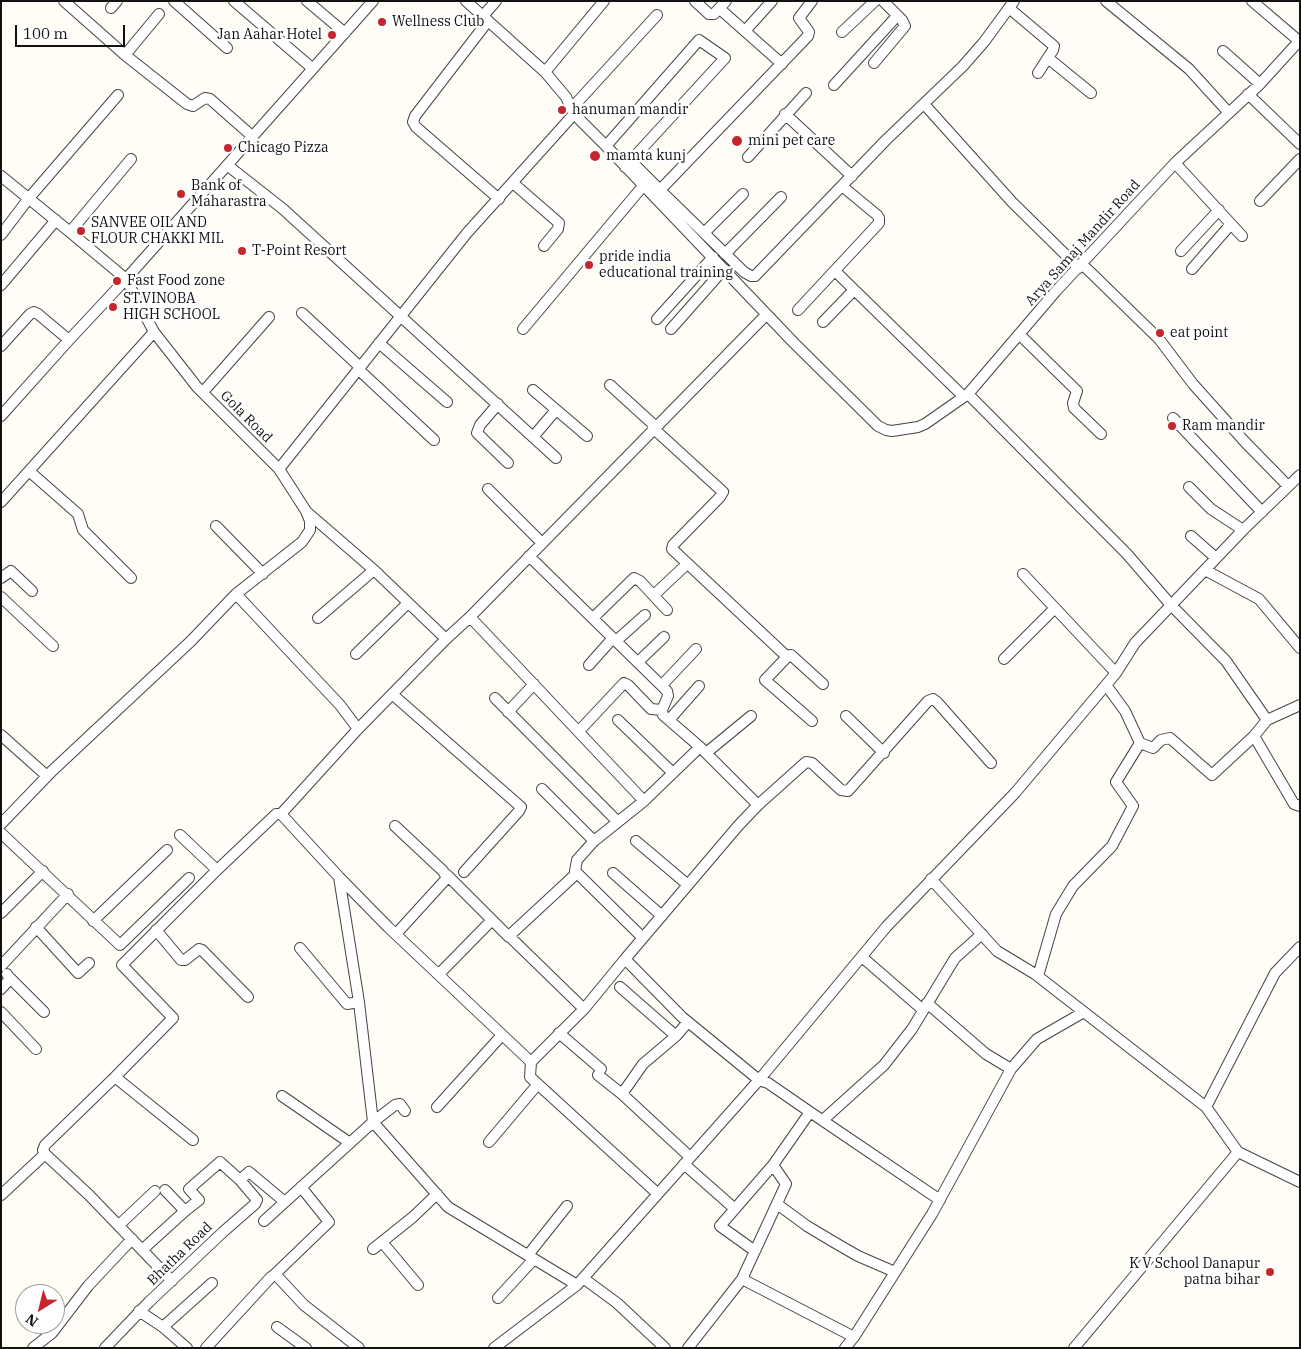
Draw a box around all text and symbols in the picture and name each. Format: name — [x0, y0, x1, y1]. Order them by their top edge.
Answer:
place label: Wellness Club — [392, 14, 484, 30]
scale bar — [18, 15, 128, 47]
marker: Wellness Club — [376, 16, 388, 28]
text: 100 m — [23, 24, 68, 43]
place label: Jan Aahar Hotel — [217, 27, 322, 43]
marker: Jan Aahar Hotel — [326, 29, 338, 41]
place label: hanuman mandir — [572, 102, 688, 118]
marker: hanuman mandir — [556, 104, 568, 116]
place label: mini pet care — [748, 133, 835, 149]
marker: mini pet care — [730, 134, 744, 148]
place label: Chicago Pizza — [238, 140, 329, 156]
marker: Chicago Pizza — [222, 142, 234, 154]
place label: mamta kunj — [606, 148, 686, 164]
marker: mamta kunj — [588, 149, 602, 163]
street label: Arya Samaj Mandir Road — [1022, 177, 1144, 309]
place label: Bank of Maharastra — [191, 178, 267, 210]
marker: Bank of Maharastra — [175, 188, 187, 200]
place label: SANVEE OIL AND FLOUR CHAKKI MIL — [91, 215, 224, 248]
marker: SANVEE OIL AND FLOUR CHAKKI MIL — [75, 225, 87, 237]
place label: T-Point Resort — [252, 243, 347, 259]
marker: T-Point Resort — [236, 245, 248, 257]
place label: pride india educational training — [599, 249, 733, 282]
marker: pride india educational training — [583, 259, 595, 271]
place label: Fast Food zone — [127, 273, 225, 289]
marker: Fast Food zone — [111, 275, 123, 287]
place label: ST.VINOBA HIGH SCHOOL — [123, 291, 220, 324]
marker: ST.VINOBA HIGH SCHOOL — [107, 301, 119, 313]
place label: eat point — [1170, 325, 1228, 341]
marker: eat point — [1154, 327, 1166, 339]
street label: Gola Road — [217, 388, 275, 446]
place label: Ram mandir — [1182, 418, 1265, 434]
marker: Ram mandir — [1166, 420, 1178, 432]
street label: Bhatha Road — [144, 1219, 216, 1289]
place label: K V School Danapur patna bihar — [1129, 1256, 1260, 1288]
marker: K V School Danapur patna bihar — [1264, 1266, 1276, 1278]
north arrow — [15, 1284, 65, 1334]
text: N — [22, 1310, 42, 1331]

